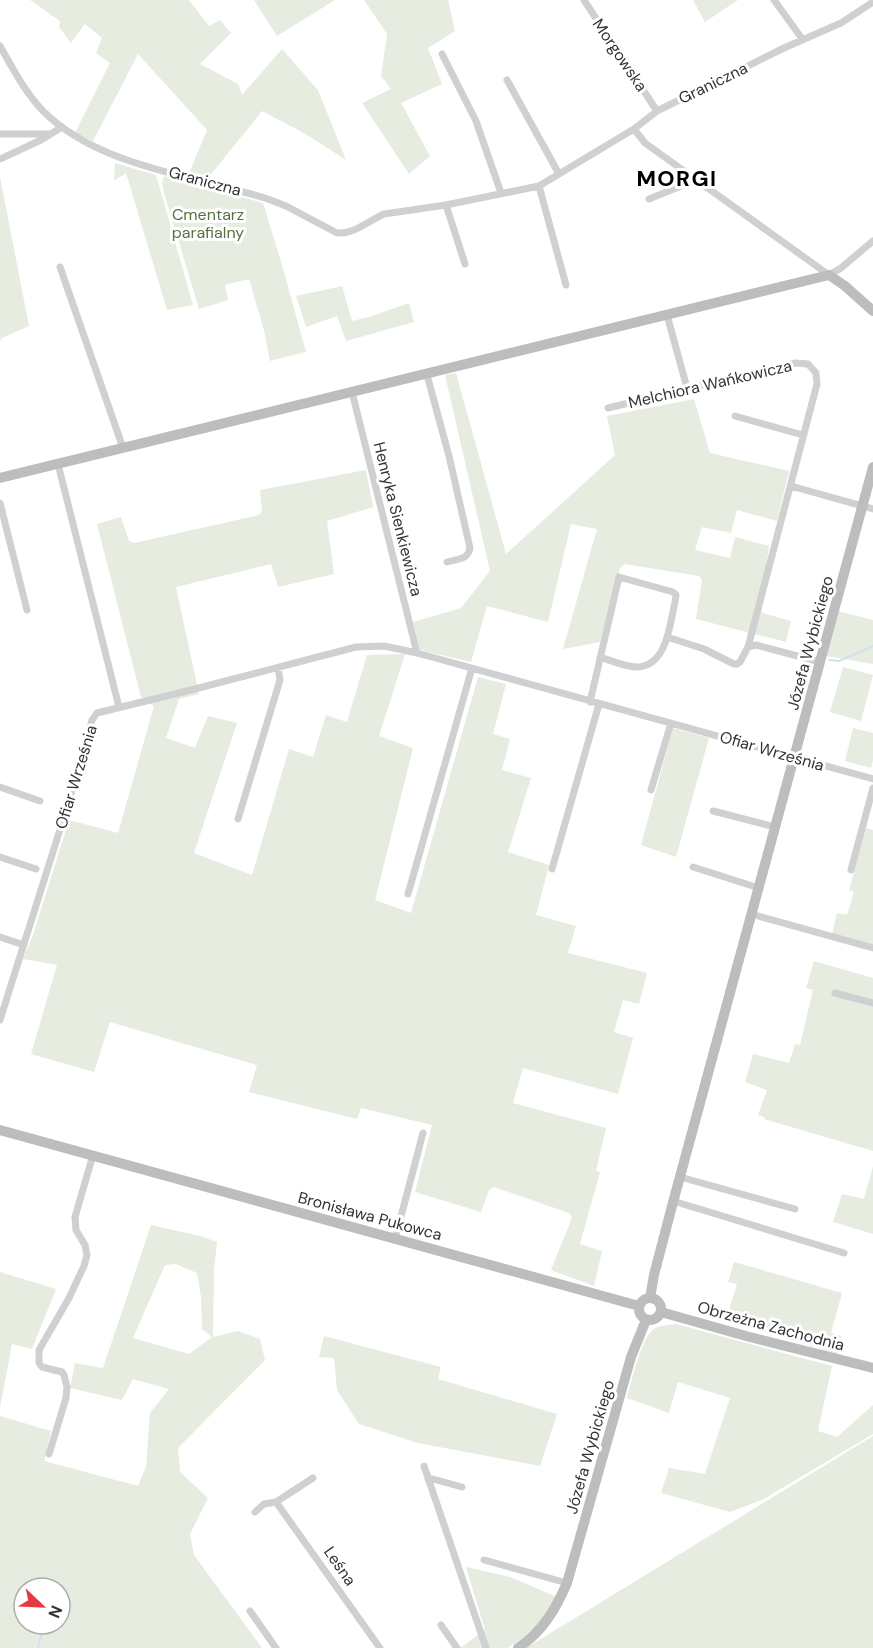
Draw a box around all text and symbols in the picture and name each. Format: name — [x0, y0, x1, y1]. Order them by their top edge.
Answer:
street label: Morgowska — [588, 15, 652, 95]
street label: Graniczna — [675, 57, 751, 109]
street label: Graniczna — [166, 161, 244, 201]
district label: MORGI — [636, 164, 718, 193]
park label: Cmentarz parafialny — [172, 204, 244, 243]
street label: Melchiora Wańkowicza — [626, 355, 794, 413]
street label: Henryka Sienkiewicza — [369, 440, 427, 598]
street label: Józefa Wybickiego — [782, 573, 838, 713]
street label: Ofiar Września — [50, 722, 102, 832]
street label: Ofiar Września — [717, 726, 827, 776]
street label: Bronisława Pukowca — [296, 1187, 444, 1245]
street label: Obrzeżna Zachodnia — [695, 1296, 847, 1356]
street label: Józefa Wybickiego — [561, 1378, 619, 1516]
street label: Leśna — [319, 1542, 361, 1590]
north arrow — [12, 1576, 72, 1636]
text: N — [43, 1602, 67, 1621]

